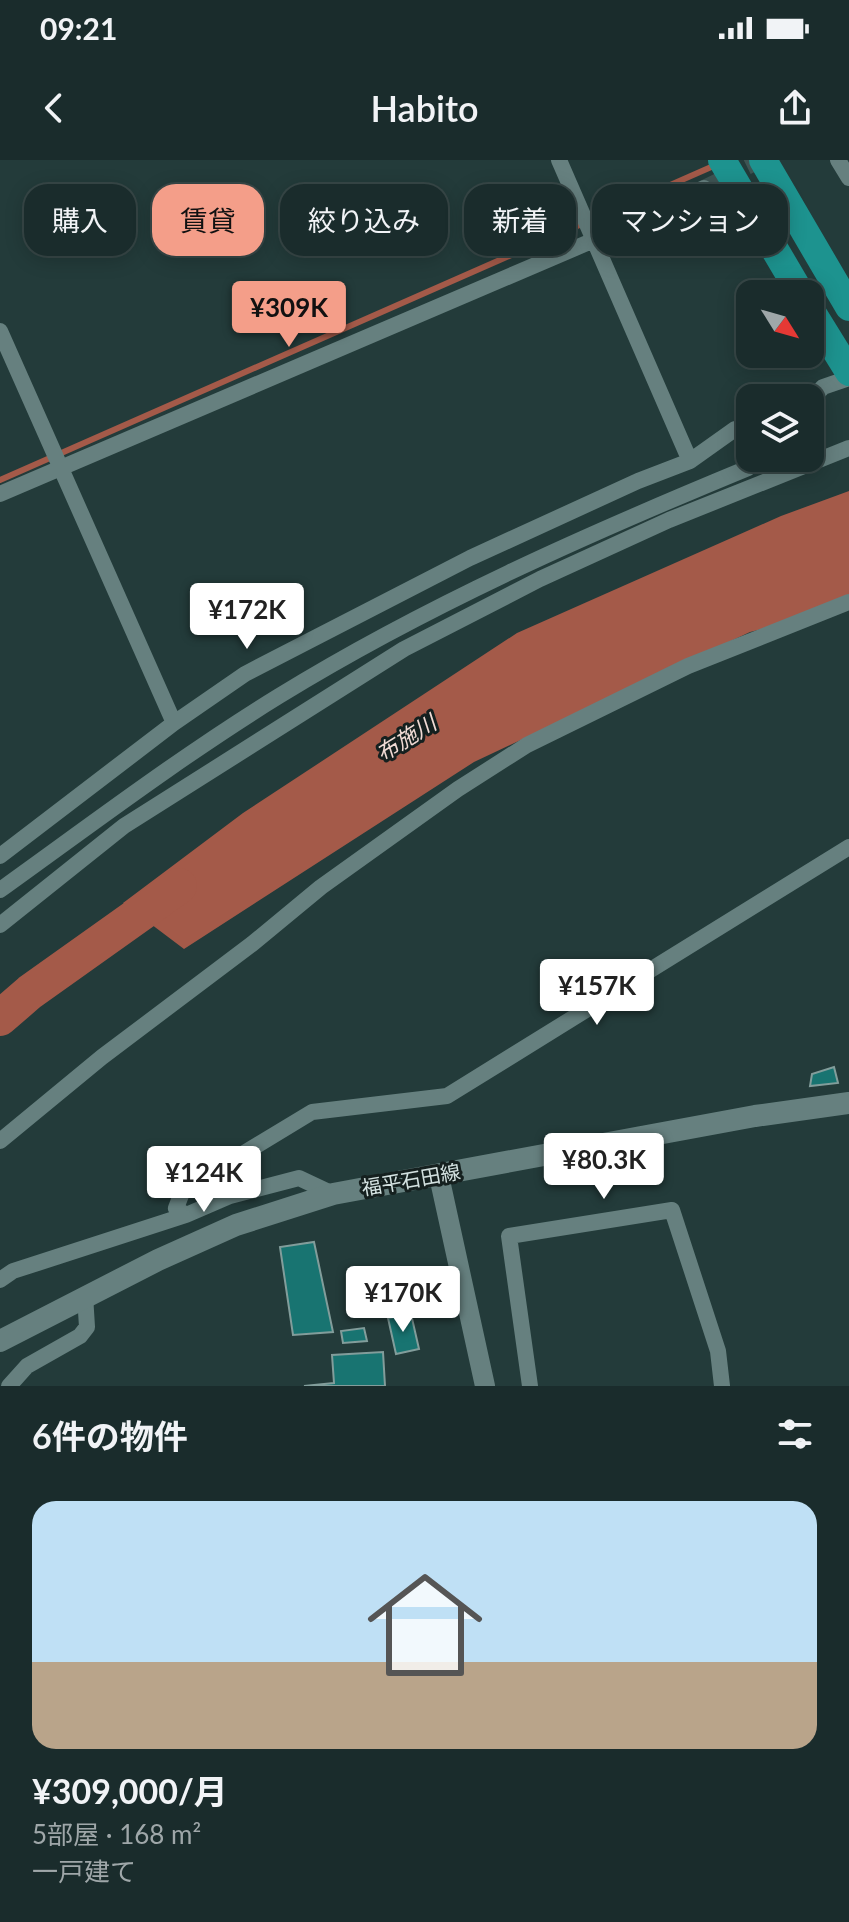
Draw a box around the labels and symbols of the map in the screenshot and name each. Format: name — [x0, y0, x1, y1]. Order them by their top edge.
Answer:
north arrow — [736, 280, 824, 368]
pin: ¥309K — [233, 281, 345, 349]
pin: ¥172K — [191, 583, 303, 651]
water label: 布施川 — [371, 708, 443, 767]
pin: ¥157K — [541, 959, 653, 1027]
pin: ¥80.3K — [539, 1133, 669, 1201]
pin: ¥124K — [148, 1146, 260, 1214]
street label: 福平石田線 — [360, 1159, 462, 1200]
pin: ¥170K — [347, 1266, 459, 1334]

